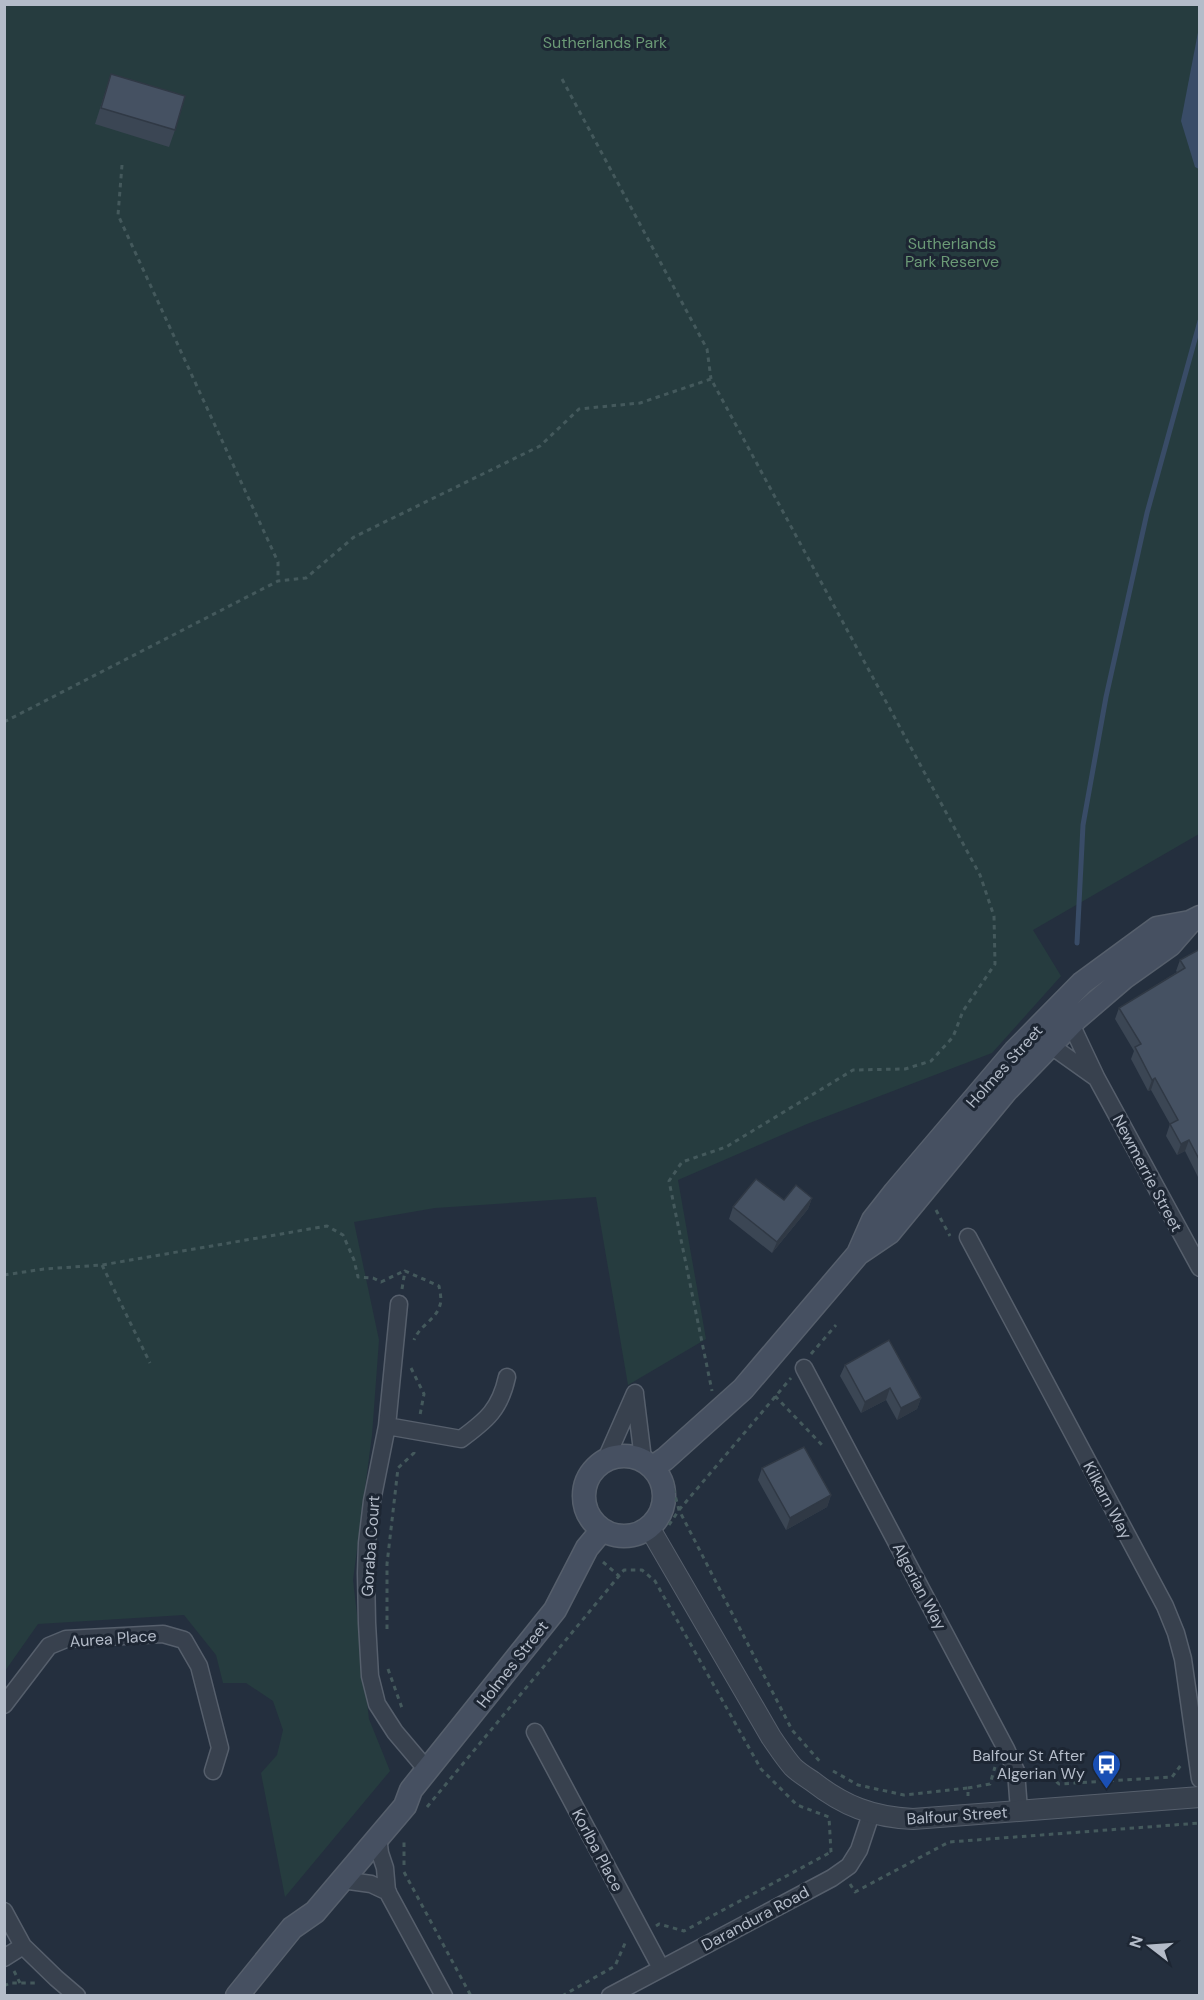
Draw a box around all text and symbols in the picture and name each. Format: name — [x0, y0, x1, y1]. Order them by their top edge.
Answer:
park label: Sutherlands Park — [543, 32, 667, 53]
park label: Sutherlands Park Reserve — [905, 233, 999, 272]
street label: Holmes Street — [961, 1020, 1047, 1112]
street label: Newmerrie Street — [1108, 1111, 1187, 1235]
street label: Kilkarn Way — [1078, 1458, 1137, 1543]
street label: Goraba Court — [356, 1495, 385, 1597]
street label: Algerian Way — [888, 1539, 951, 1634]
street label: Holmes Street — [472, 1616, 553, 1712]
street label: Aurea Place — [69, 1625, 157, 1652]
place label: Balfour St After Algerian Wy — [972, 1745, 1085, 1784]
bus stop icon: Balfour St After Algerian Wy — [1090, 1748, 1122, 1790]
street label: Balfour Street — [906, 1801, 1008, 1830]
street label: Korlba Place — [567, 1805, 628, 1895]
street label: Darandura Road — [698, 1881, 813, 1956]
north arrow — [1120, 1916, 1180, 1976]
text: N — [1124, 1933, 1148, 1950]

